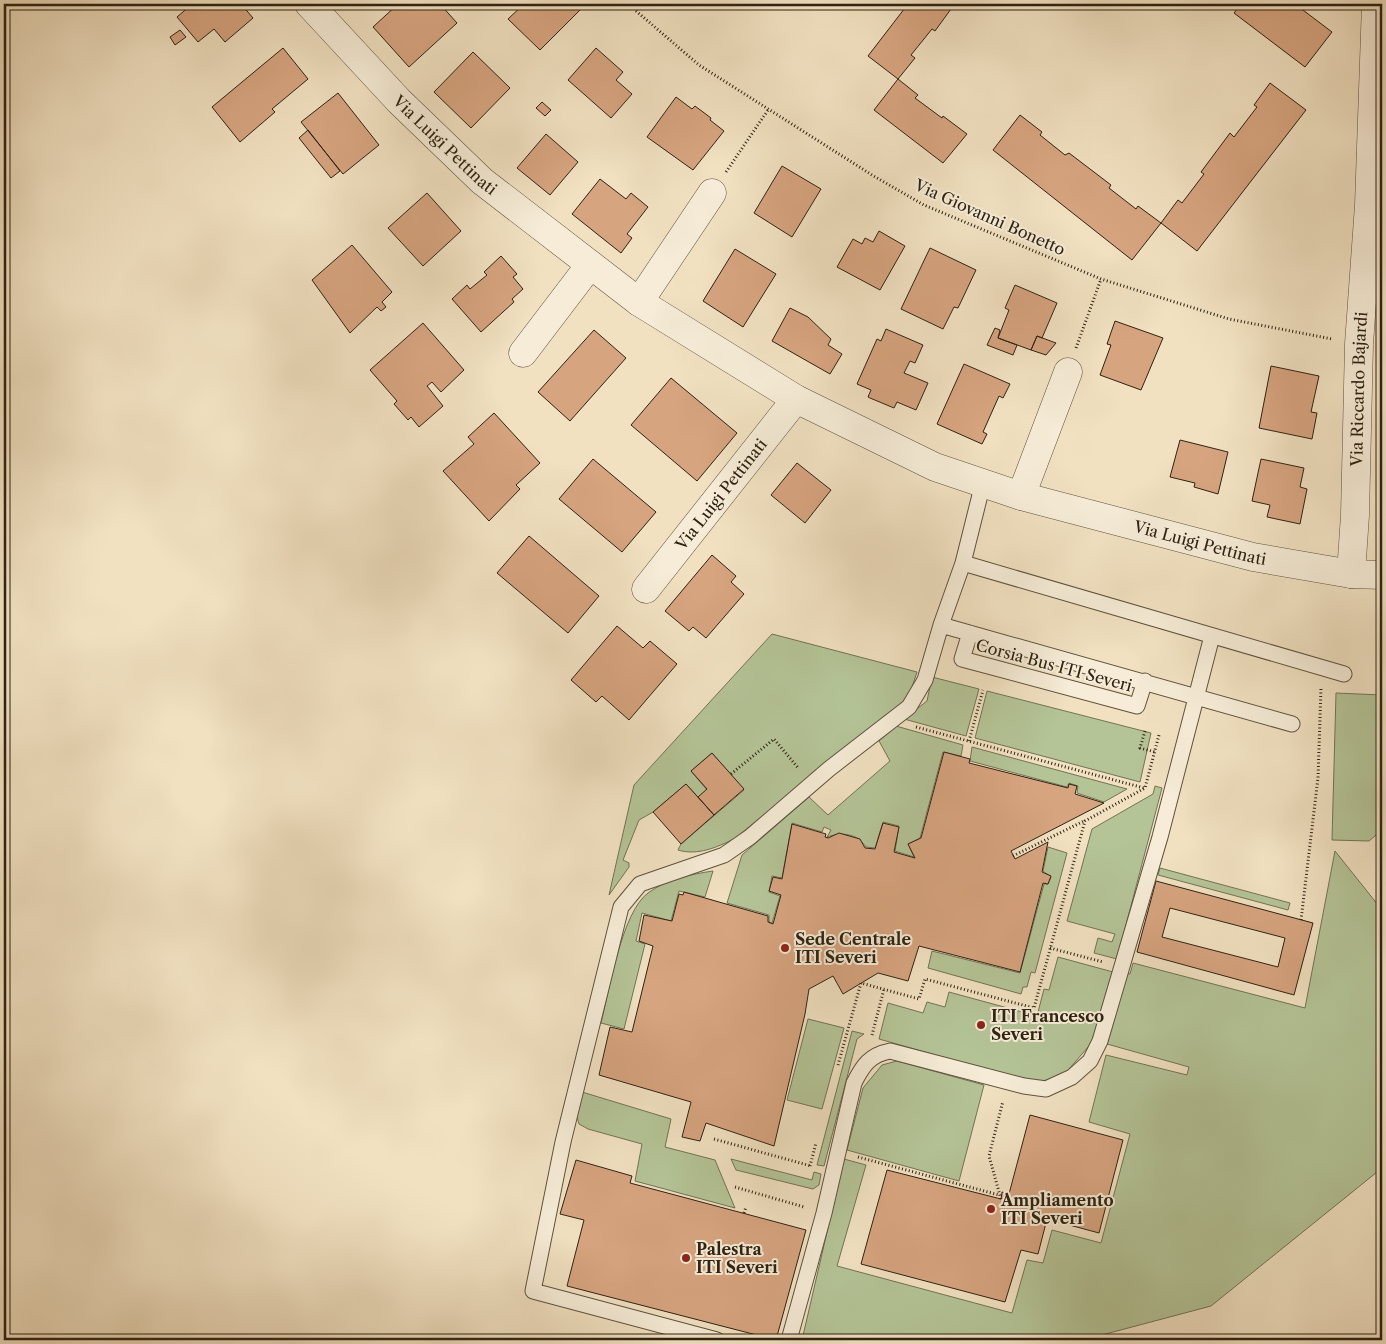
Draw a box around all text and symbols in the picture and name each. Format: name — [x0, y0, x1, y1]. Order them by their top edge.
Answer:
street label: Via Luigi Pettinati — [388, 90, 501, 199]
street label: Via Giovanni Bonetto — [911, 174, 1069, 259]
street label: Via Riccardo Bajardi — [1346, 311, 1371, 468]
street label: Via Luigi Pettinati — [670, 434, 771, 554]
street label: Via Luigi Pettinati — [1131, 516, 1268, 569]
street label: Corsia Bus ITI Severi — [974, 635, 1134, 696]
place label: Sede Centrale ITI Severi — [795, 929, 911, 967]
marker: Sede Centrale ITI Severi — [779, 942, 791, 954]
place label: ITI Francesco Severi — [991, 1006, 1104, 1044]
marker: ITI Francesco Severi — [975, 1019, 987, 1031]
place label: Ampliamento ITI Severi — [1000, 1190, 1114, 1228]
marker: Ampliamento ITI Severi — [985, 1203, 997, 1215]
place label: Palestra ITI Severi — [696, 1239, 778, 1277]
marker: Palestra ITI Severi — [680, 1252, 692, 1264]

